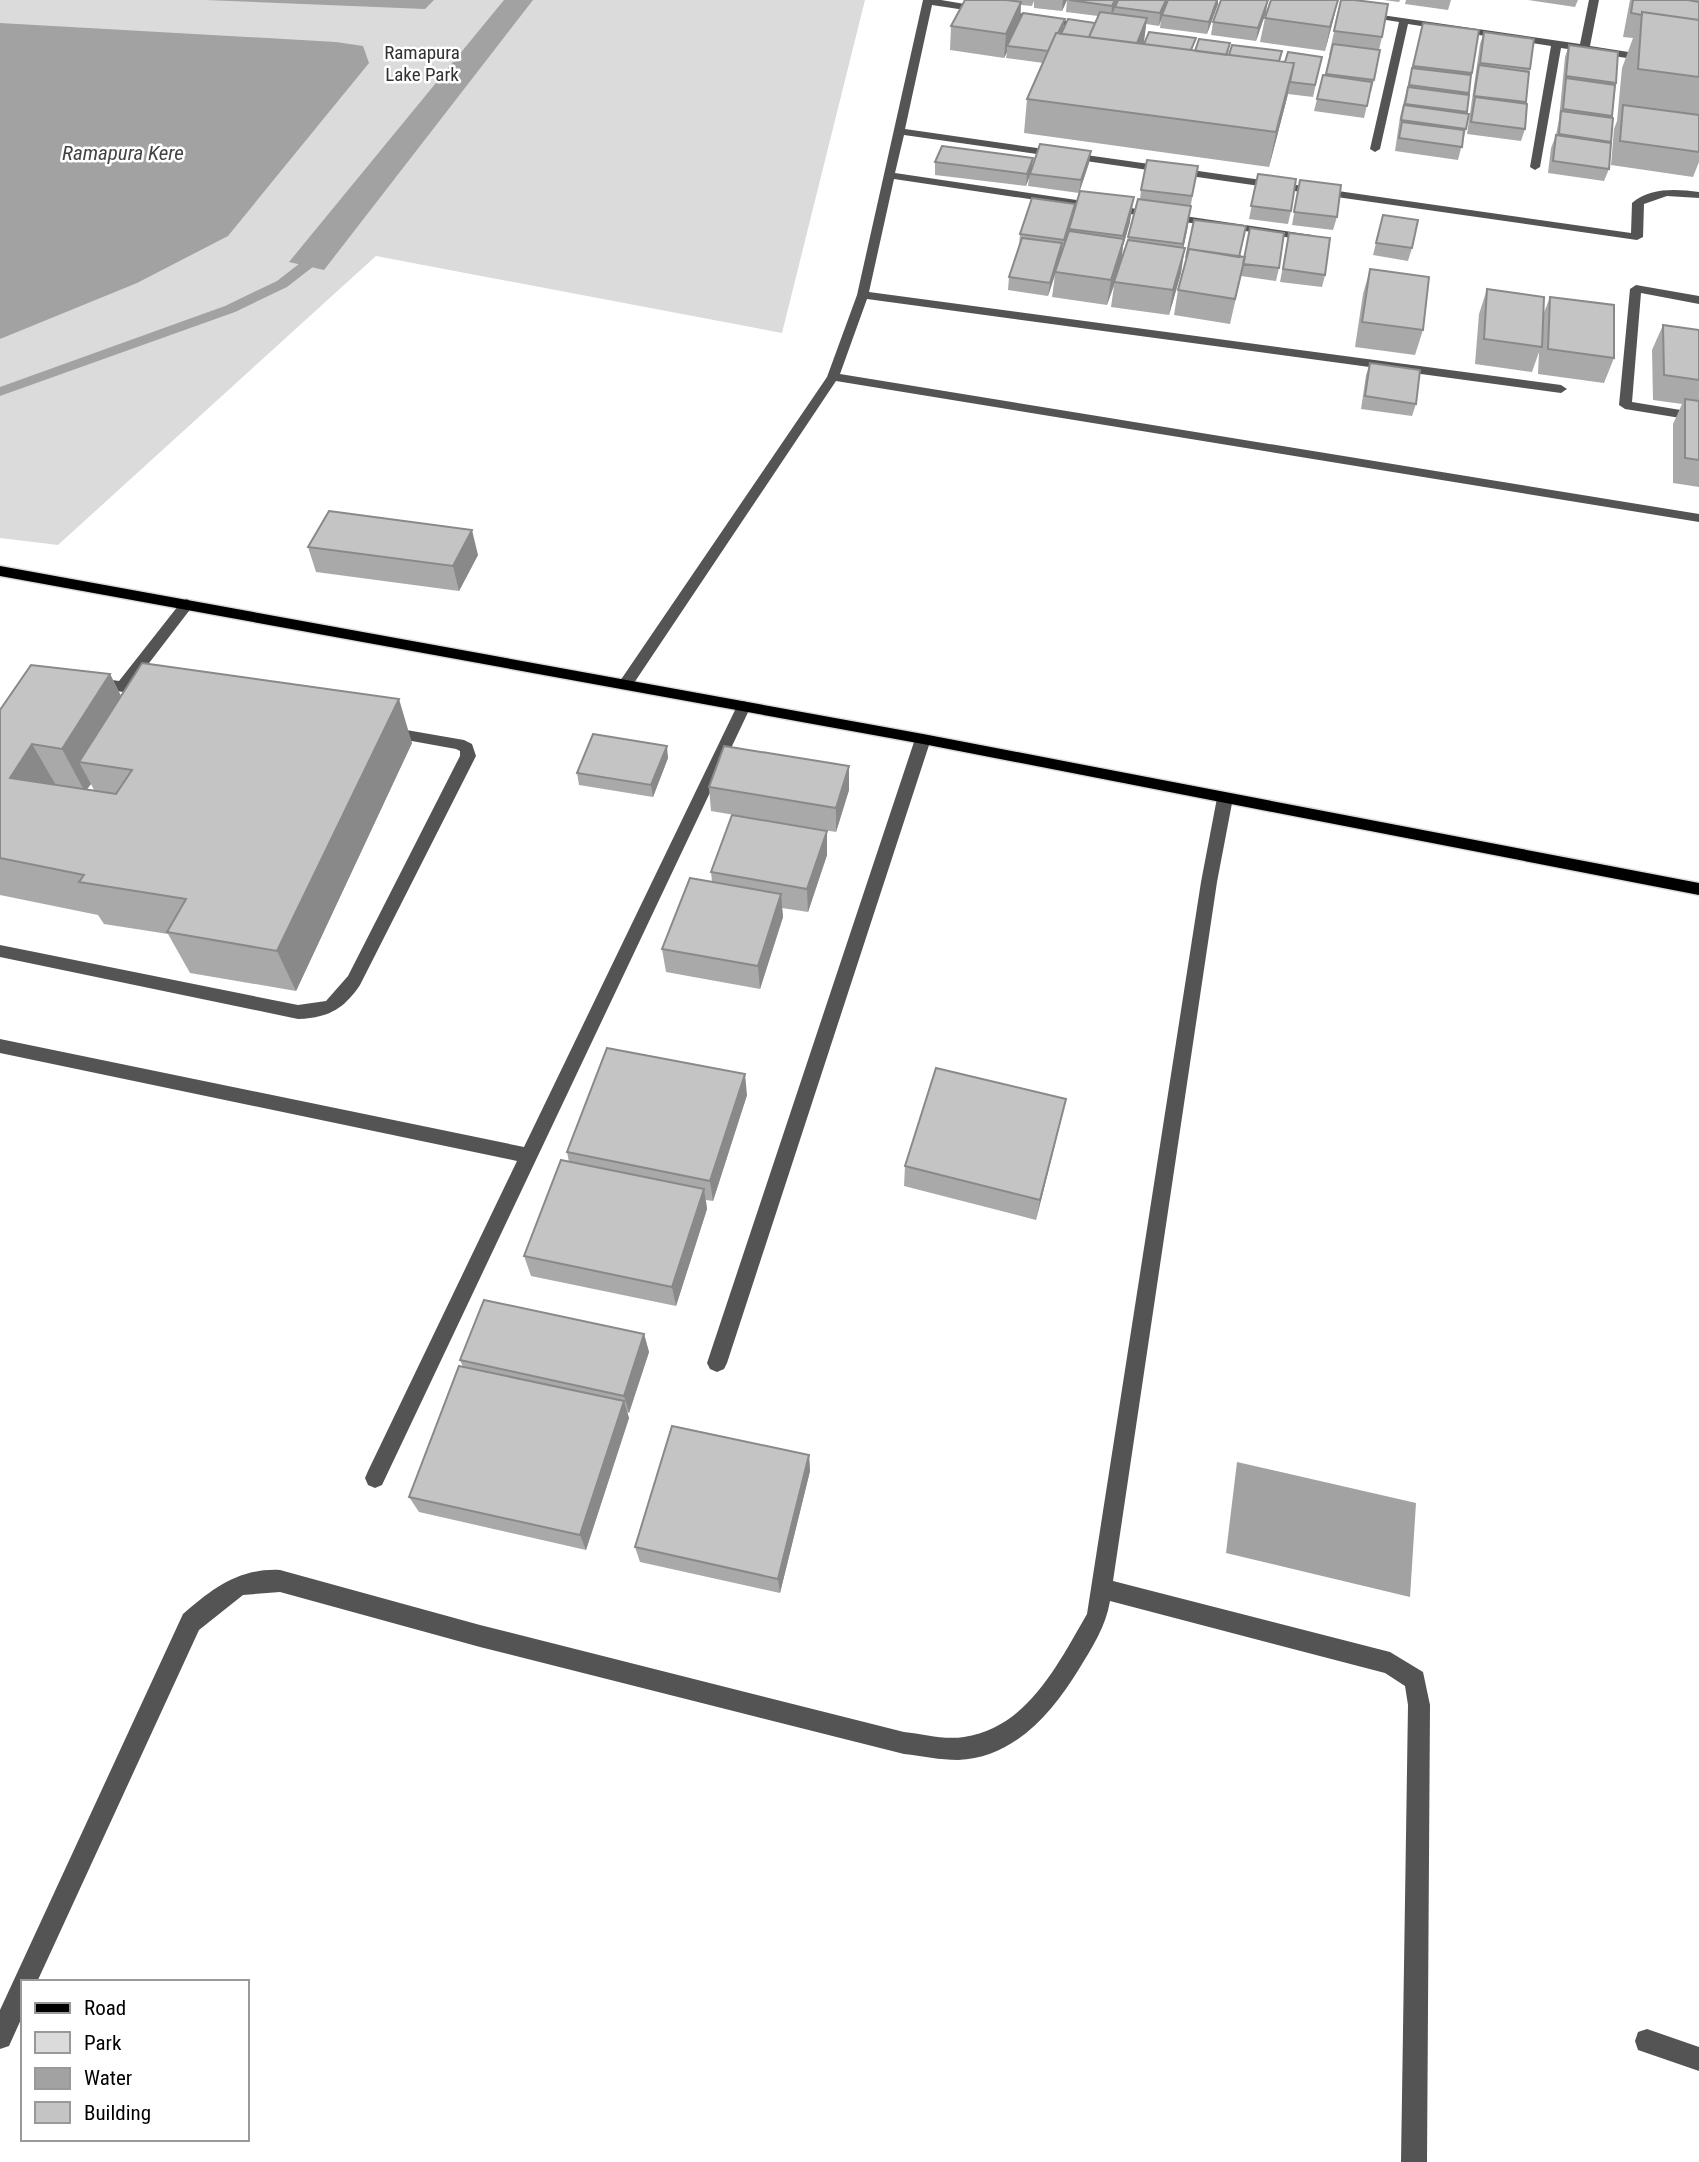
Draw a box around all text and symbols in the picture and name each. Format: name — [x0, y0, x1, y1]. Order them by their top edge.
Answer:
park label: Ramapura Lake Park — [384, 41, 460, 86]
water label: Ramapura Kere — [62, 141, 184, 165]
legend — [21, 1980, 248, 2141]
text: Road — [84, 1996, 126, 2020]
text: Park — [84, 2031, 122, 2055]
text: Water — [84, 2066, 132, 2090]
text: Building — [84, 2101, 151, 2125]

